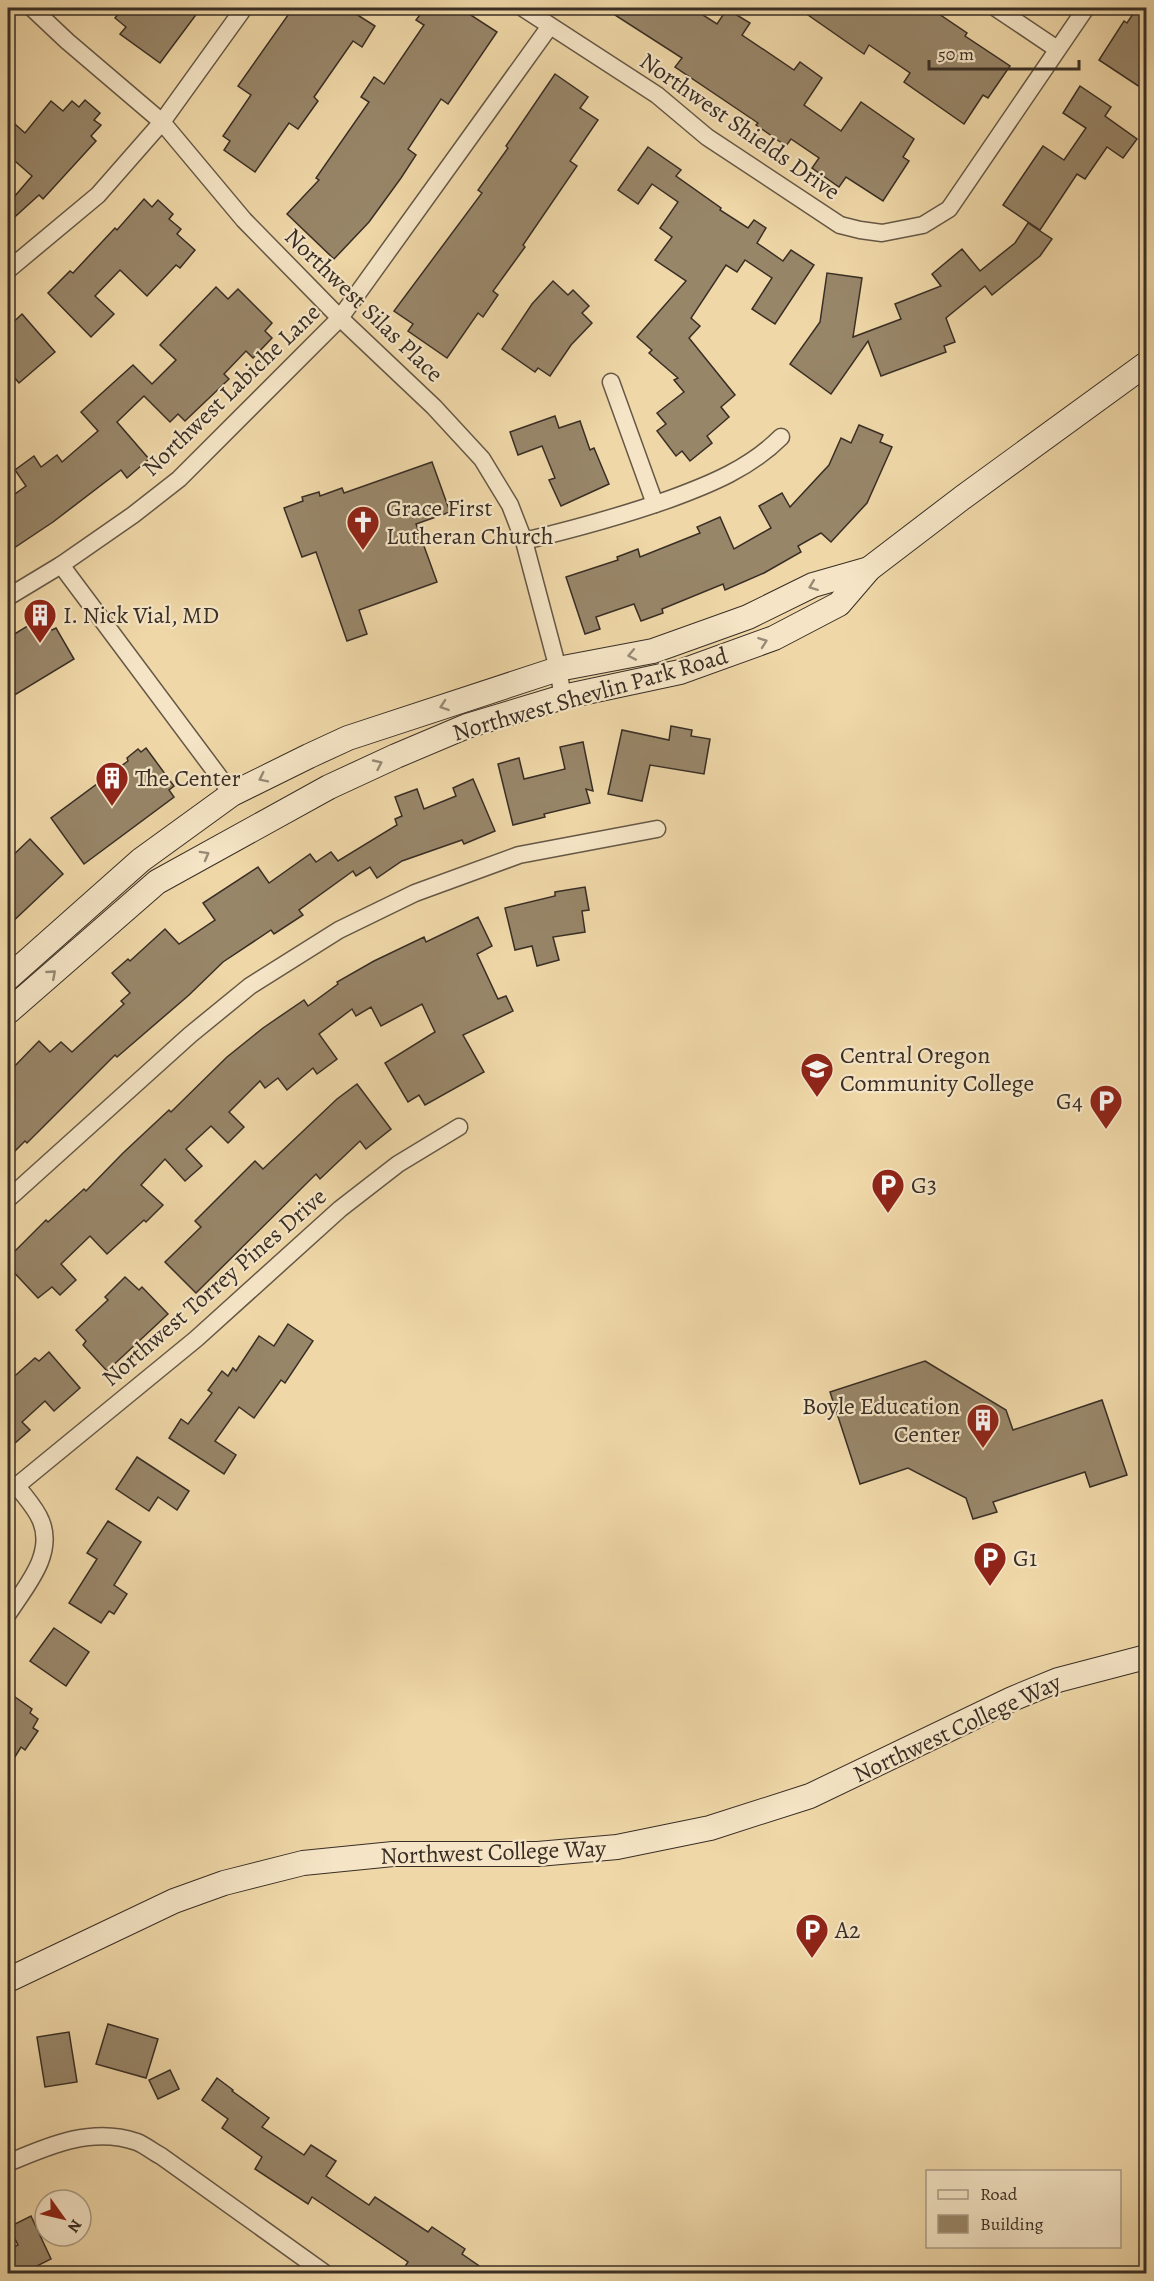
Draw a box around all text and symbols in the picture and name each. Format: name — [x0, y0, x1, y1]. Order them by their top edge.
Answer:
scale bar — [929, 33, 1079, 71]
text: 50 m — [938, 42, 974, 66]
street label: Northwest Shields Drive — [633, 45, 847, 207]
street label: Northwest Silas Place — [278, 221, 450, 389]
street label: Northwest Labiche Lane — [135, 297, 327, 483]
place label: Grace First Lutheran Church — [386, 492, 554, 552]
church icon: Grace First Lutheran Church — [345, 504, 381, 551]
one-way arrow — [809, 579, 820, 591]
building icon: I. Nick Vial, MD — [22, 597, 58, 644]
place label: I. Nick Vial, MD — [63, 599, 219, 631]
one-way arrow — [757, 636, 767, 649]
street label: Northwest Shevlin Park Road — [449, 639, 731, 749]
one-way arrow — [627, 648, 637, 661]
one-way arrow — [439, 698, 450, 711]
building icon: The Center — [94, 760, 130, 807]
one-way arrow — [371, 760, 382, 772]
place label: The Center — [135, 762, 241, 794]
one-way arrow — [259, 771, 270, 783]
one-way arrow — [199, 851, 210, 862]
one-way arrow — [45, 970, 56, 981]
place label: Central Oregon Community College — [840, 1039, 1034, 1099]
school or university icon: Central Oregon Community College — [799, 1051, 835, 1098]
parking icon: G4 — [1088, 1083, 1124, 1130]
place label: G4 — [1056, 1085, 1083, 1117]
parking icon: G3 — [870, 1167, 906, 1214]
place label: G3 — [911, 1169, 937, 1201]
street label: Northwest Torrey Pines Drive — [95, 1181, 333, 1393]
place label: Boyle Education Center — [802, 1390, 960, 1450]
building icon: Boyle Education Center — [965, 1402, 1001, 1449]
parking icon: G1 — [972, 1540, 1008, 1587]
place label: G1 — [1013, 1542, 1037, 1574]
street label: Northwest College Way — [848, 1666, 1066, 1790]
street label: Northwest College Way — [380, 1832, 607, 1872]
parking icon: A2 — [794, 1912, 830, 1959]
place label: A2 — [834, 1914, 860, 1946]
legend — [926, 2170, 1121, 2248]
text: Road — [980, 2182, 1018, 2206]
north arrow — [33, 2188, 93, 2248]
text: Building — [980, 2212, 1044, 2236]
text: N — [62, 2215, 87, 2237]

